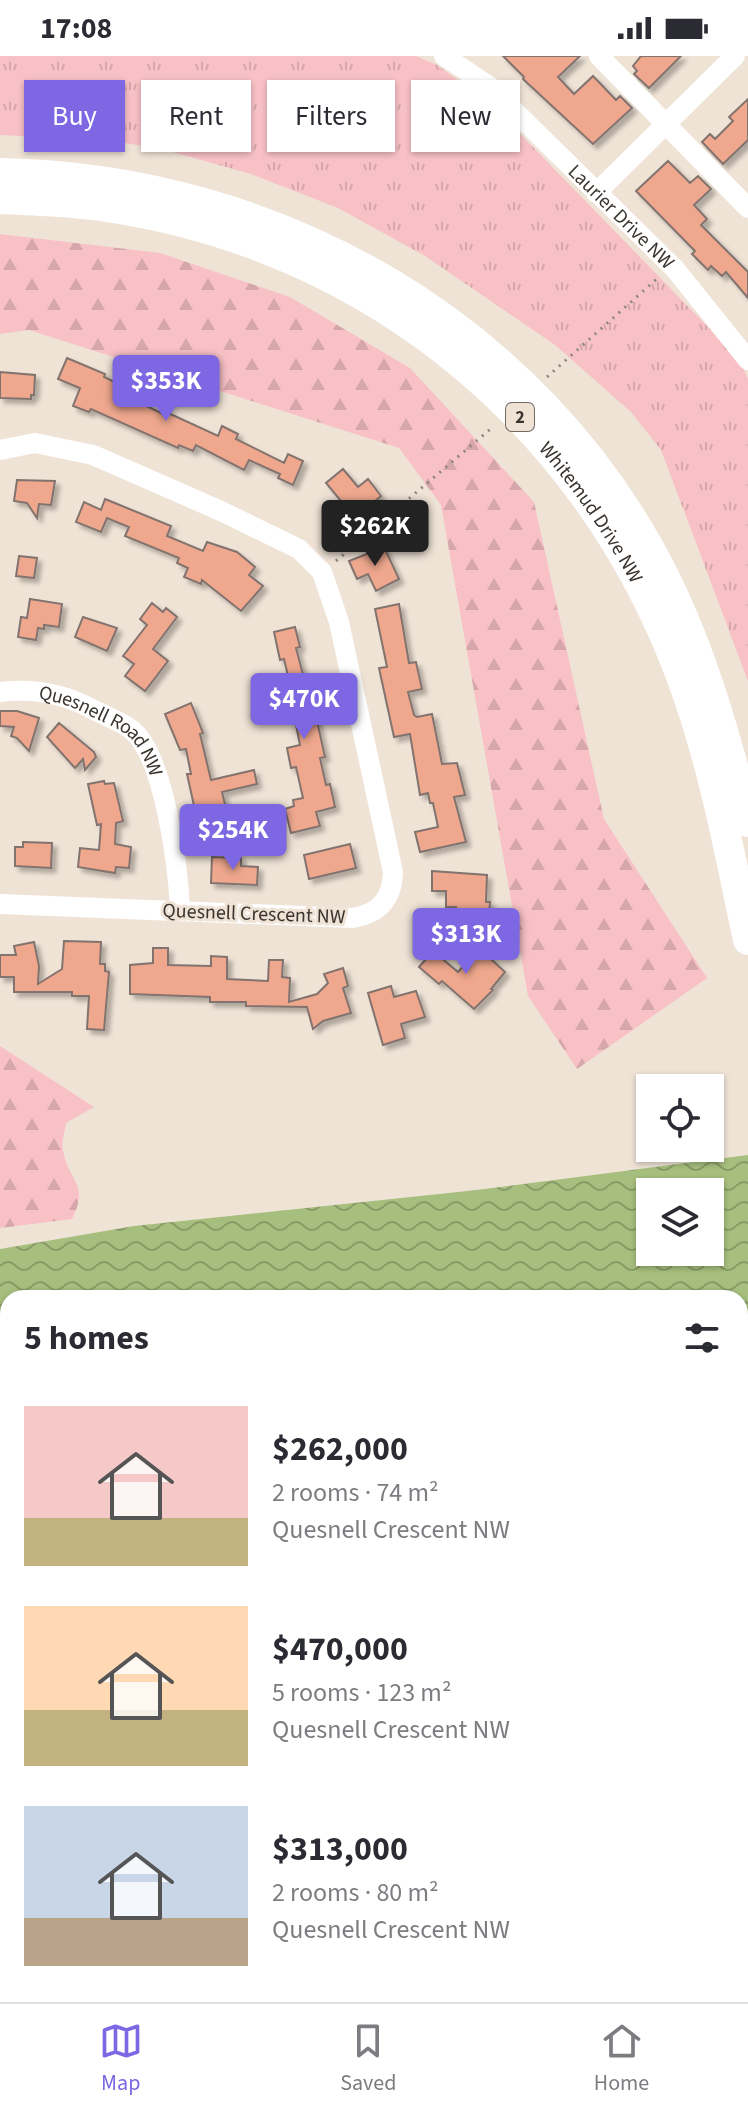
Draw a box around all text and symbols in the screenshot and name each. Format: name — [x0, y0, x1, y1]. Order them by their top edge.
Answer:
text: 17:08 — [40, 7, 112, 50]
chip: Buy — [24, 80, 125, 152]
chip: Rent — [141, 80, 251, 152]
chip: Filters — [267, 80, 395, 152]
chip: New — [411, 80, 520, 152]
street label: Laurier Drive NW — [561, 158, 681, 276]
pin: $353K — [110, 355, 222, 423]
text: $353K — [131, 362, 201, 399]
road number: 2 — [506, 403, 534, 431]
street label: Whitemud Drive NW — [532, 436, 650, 588]
pin: $262K — [319, 500, 431, 568]
text: $262K — [340, 507, 410, 544]
pin: $470K — [248, 673, 360, 741]
street label: Quesnell Road NW — [37, 679, 170, 781]
text: $470K — [269, 680, 339, 717]
pin: $254K — [177, 804, 289, 872]
text: $254K — [198, 811, 268, 848]
street label: Quesnell Crescent NW — [162, 897, 346, 931]
pin: $313K — [410, 908, 522, 976]
text: $313K — [431, 915, 501, 952]
map controls — [636, 1074, 724, 1266]
button: locate — [636, 1074, 724, 1162]
button: layers — [636, 1178, 724, 1266]
text: 5 homes — [24, 1314, 149, 1363]
icon: filters — [680, 1316, 724, 1360]
text: $262,000 — [272, 1425, 408, 1474]
icon: home — [88, 1438, 184, 1534]
text: 2 rooms · 74 m² — [272, 1474, 439, 1511]
text: Quesnell Crescent NW — [272, 1511, 510, 1548]
text: $470,000 — [272, 1625, 408, 1674]
icon: home — [88, 1638, 184, 1734]
text: 5 rooms · 123 m² — [272, 1674, 451, 1711]
text: Quesnell Crescent NW — [272, 1711, 510, 1748]
text: $313,000 — [272, 1825, 408, 1874]
icon: home — [88, 1838, 184, 1934]
text: 2 rooms · 80 m² — [272, 1874, 439, 1911]
text: Quesnell Crescent NW — [272, 1911, 510, 1948]
tab: Map — [99, 2019, 143, 2099]
tab: Saved — [340, 2019, 396, 2099]
tab: Home — [594, 2019, 649, 2099]

